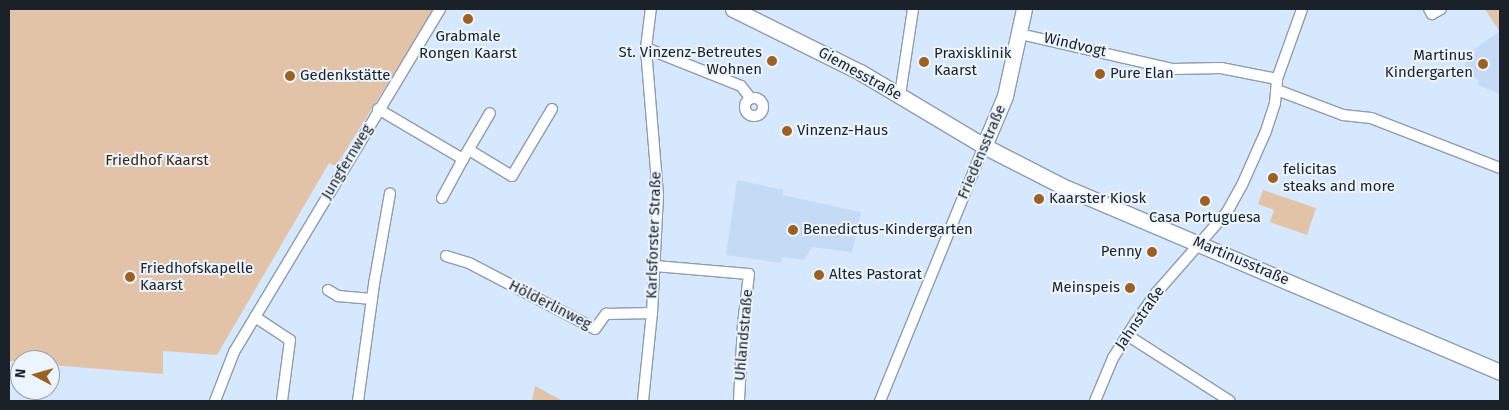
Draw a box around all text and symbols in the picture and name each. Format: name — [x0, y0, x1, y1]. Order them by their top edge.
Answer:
marker: Grabmale Rongen Kaarst — [462, 13, 474, 25]
place label: Grabmale Rongen Kaarst — [419, 27, 517, 62]
street label: Windvogt — [1042, 29, 1108, 61]
place label: St. Vinzenz-Betreutes Wohnen — [619, 43, 762, 78]
street label: Giemesstraße — [815, 44, 905, 104]
place label: Praxisklinik Kaarst — [934, 44, 1011, 79]
place label: Martinus Kindergarten — [1385, 46, 1473, 81]
marker: St. Vinzenz-Betreutes Wohnen — [766, 55, 778, 67]
marker: Praxisklinik Kaarst — [918, 56, 930, 68]
marker: Martinus Kindergarten — [1477, 58, 1489, 70]
place label: Pure Elan — [1110, 65, 1174, 83]
place label: Gedenkstätte — [300, 67, 390, 85]
marker: Pure Elan — [1094, 68, 1106, 80]
marker: Gedenkstätte — [284, 70, 296, 82]
street label: Friedensstraße — [954, 102, 1010, 202]
street label: Jungfernweg — [318, 121, 376, 203]
place label: Vinzenz-Haus — [797, 122, 888, 140]
marker: Vinzenz-Haus — [781, 125, 793, 137]
park label: Friedhof Kaarst — [105, 152, 209, 170]
place label: felicitas steaks and more — [1283, 160, 1395, 195]
street label: Karlsforster Straße — [643, 171, 665, 299]
marker: felicitas steaks and more — [1267, 172, 1279, 184]
place label: Kaarster Kiosk — [1049, 190, 1146, 208]
marker: Kaarster Kiosk — [1033, 193, 1045, 205]
marker: Casa Portuguesa — [1199, 195, 1211, 207]
place label: Casa Portuguesa — [1149, 209, 1261, 227]
place label: Benedictus-Kindergarten — [803, 221, 973, 239]
marker: Benedictus-Kindergarten — [787, 224, 799, 236]
street label: Martinusstraße — [1190, 233, 1292, 289]
place label: Penny — [1101, 243, 1142, 261]
marker: Penny — [1146, 246, 1158, 258]
place label: Friedhofskapelle Kaarst — [140, 259, 253, 294]
place label: Altes Pastorat — [829, 266, 922, 284]
marker: Altes Pastorat — [813, 269, 825, 281]
marker: Friedhofskapelle Kaarst — [124, 271, 136, 283]
street label: Hölderlinweg — [506, 276, 594, 334]
place label: Meinspeis — [1052, 279, 1120, 297]
marker: Meinspeis — [1124, 282, 1136, 294]
street label: Jahnstraße — [1112, 283, 1168, 353]
street label: Uhlandstraße — [731, 288, 757, 382]
north arrow — [10, 350, 60, 400]
text: N — [12, 368, 30, 379]

